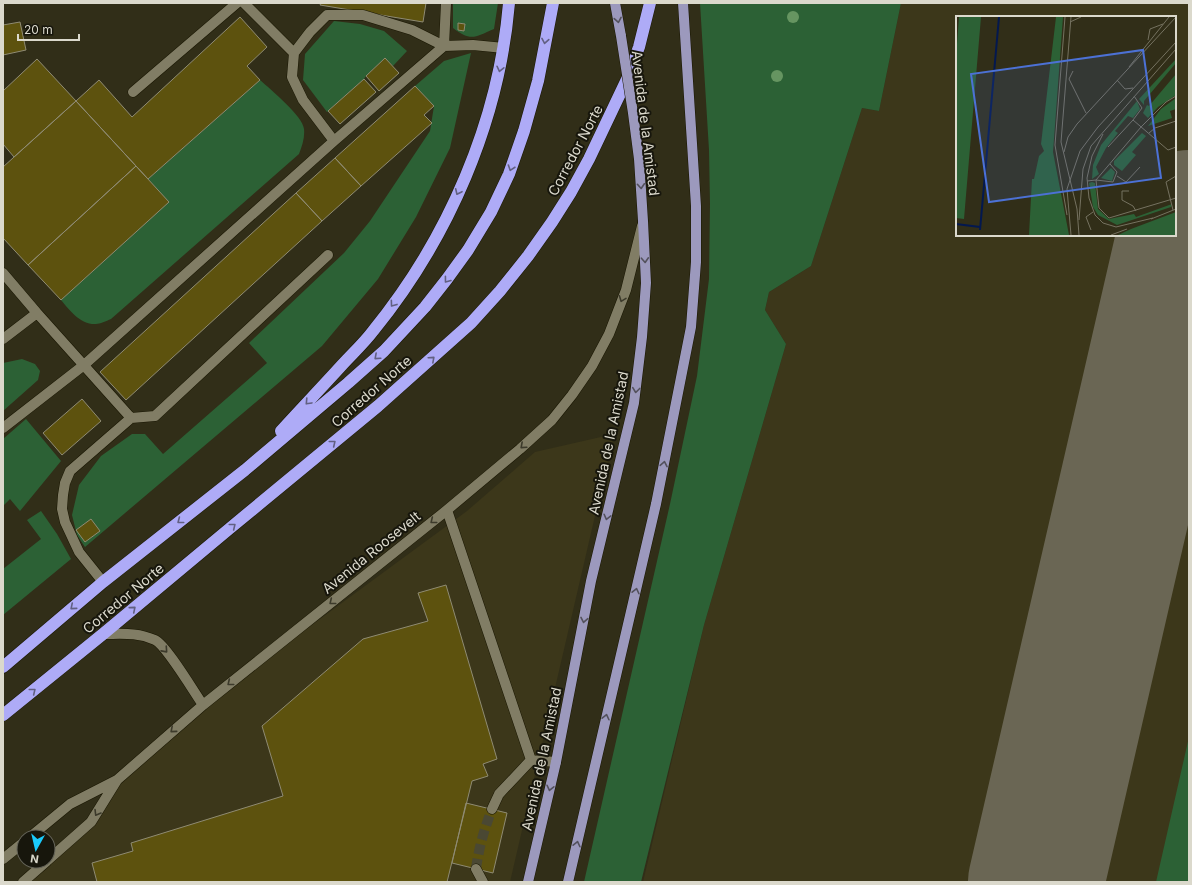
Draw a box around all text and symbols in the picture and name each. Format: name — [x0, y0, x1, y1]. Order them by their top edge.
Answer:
scale bar — [18, 16, 79, 42]
inset map — [956, 16, 1176, 236]
one-way arrow — [613, 17, 621, 23]
text: 20 m — [24, 22, 53, 37]
one-way arrow — [542, 38, 550, 44]
street label: Avenida de la Amistad — [629, 49, 663, 197]
one-way arrow — [496, 66, 504, 72]
street label: Corredor Norte — [544, 102, 606, 198]
one-way arrow — [508, 164, 516, 171]
one-way arrow — [636, 183, 645, 189]
one-way arrow — [455, 189, 463, 196]
one-way arrow — [641, 257, 649, 263]
one-way arrow — [444, 276, 452, 283]
one-way arrow — [619, 296, 627, 303]
one-way arrow — [391, 300, 398, 307]
street label: Corredor Norte — [327, 352, 415, 430]
one-way arrow — [374, 352, 382, 360]
one-way arrow — [427, 356, 434, 363]
street label: Avenida de la Amistad — [584, 370, 632, 516]
one-way arrow — [632, 387, 641, 393]
one-way arrow — [305, 397, 312, 405]
one-way arrow — [329, 441, 336, 448]
one-way arrow — [520, 441, 528, 449]
one-way arrow — [659, 461, 668, 467]
street label: Avenida Roosevelt — [319, 507, 424, 597]
one-way arrow — [604, 513, 612, 520]
one-way arrow — [177, 516, 184, 523]
one-way arrow — [431, 516, 438, 523]
one-way arrow — [228, 523, 235, 530]
street label: Corredor Norte — [79, 559, 167, 637]
one-way arrow — [631, 588, 639, 594]
one-way arrow — [329, 597, 336, 604]
one-way arrow — [71, 603, 78, 610]
one-way arrow — [128, 607, 136, 614]
one-way arrow — [580, 617, 589, 623]
one-way arrow — [160, 645, 167, 653]
one-way arrow — [227, 678, 234, 685]
street label: Avenida de la Amistad — [517, 686, 565, 832]
one-way arrow — [29, 688, 36, 695]
one-way arrow — [602, 714, 610, 721]
one-way arrow — [171, 726, 178, 733]
one-way arrow — [546, 785, 555, 792]
one-way arrow — [94, 809, 101, 816]
north arrow — [16, 829, 56, 869]
one-way arrow — [572, 841, 581, 848]
text: N — [29, 851, 40, 866]

